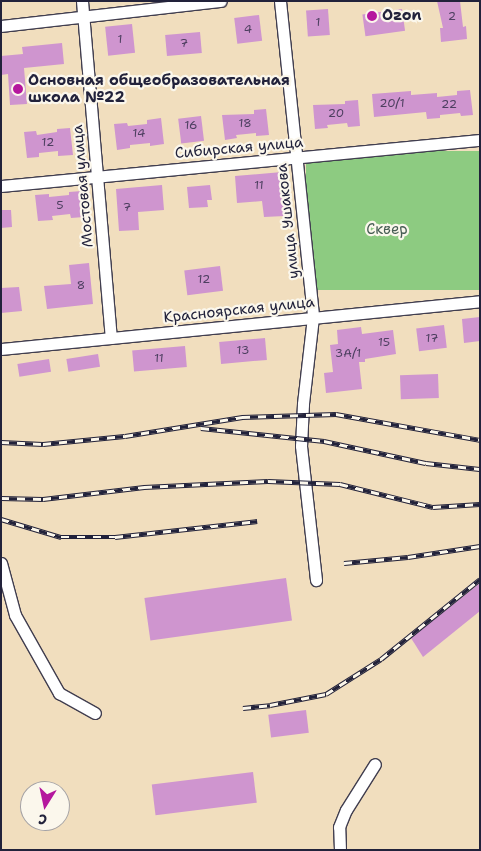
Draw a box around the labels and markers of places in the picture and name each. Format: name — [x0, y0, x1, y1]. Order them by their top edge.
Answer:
place label: Ozon — [382, 7, 422, 25]
marker: Ozon — [366, 10, 378, 22]
place label: Основная общеобразовательная школа №22 — [28, 71, 290, 106]
marker: Основная общеобразовательная школа №22 — [12, 83, 24, 95]

